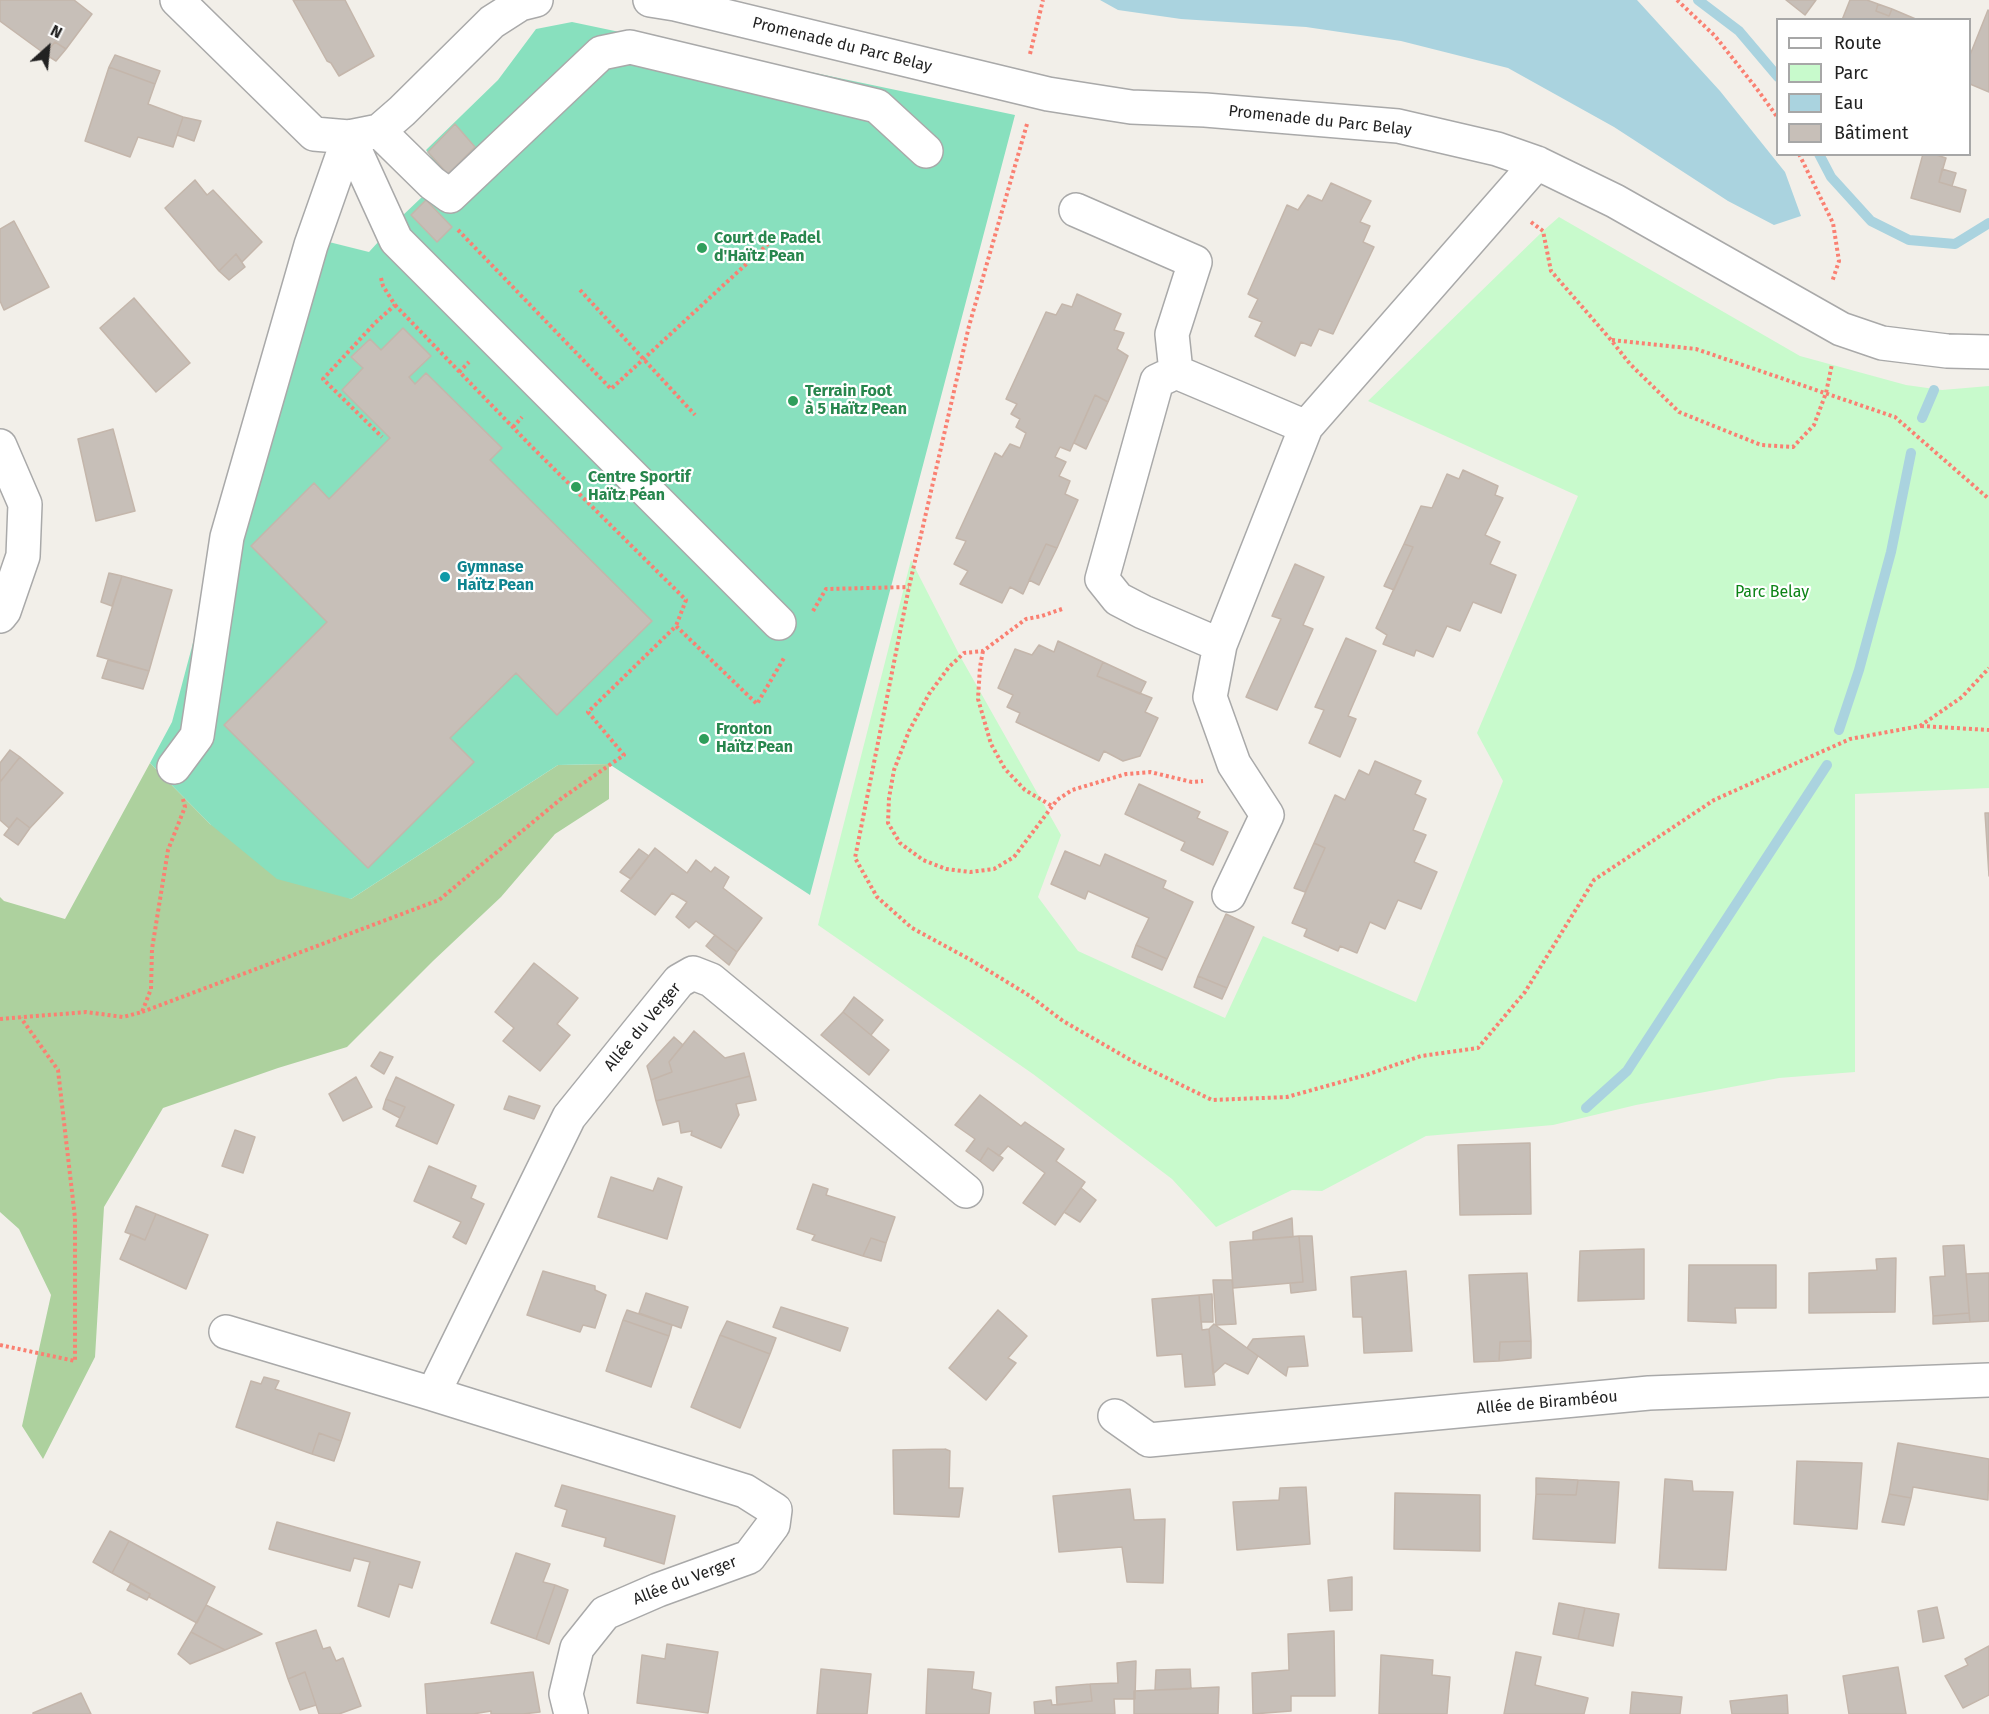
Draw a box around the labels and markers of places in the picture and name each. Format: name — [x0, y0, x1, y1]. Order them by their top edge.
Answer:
place label: Court de Padel d'Haïtz Pean — [714, 229, 821, 267]
marker: Court de Padel d'Haïtz Pean — [695, 241, 709, 255]
place label: Terrain Foot à 5 Haïtz Pean — [805, 382, 907, 420]
marker: Terrain Foot à 5 Haïtz Pean — [786, 394, 800, 408]
place label: Centre Sportif Haïtz Péan — [588, 468, 691, 506]
marker: Centre Sportif Haïtz Péan — [569, 480, 583, 494]
place label: Gymnase Haïtz Pean — [457, 558, 534, 596]
marker: Gymnase Haïtz Pean — [438, 570, 452, 584]
place label: Fronton Haïtz Pean — [716, 720, 793, 758]
marker: Fronton Haïtz Pean — [697, 732, 711, 746]

